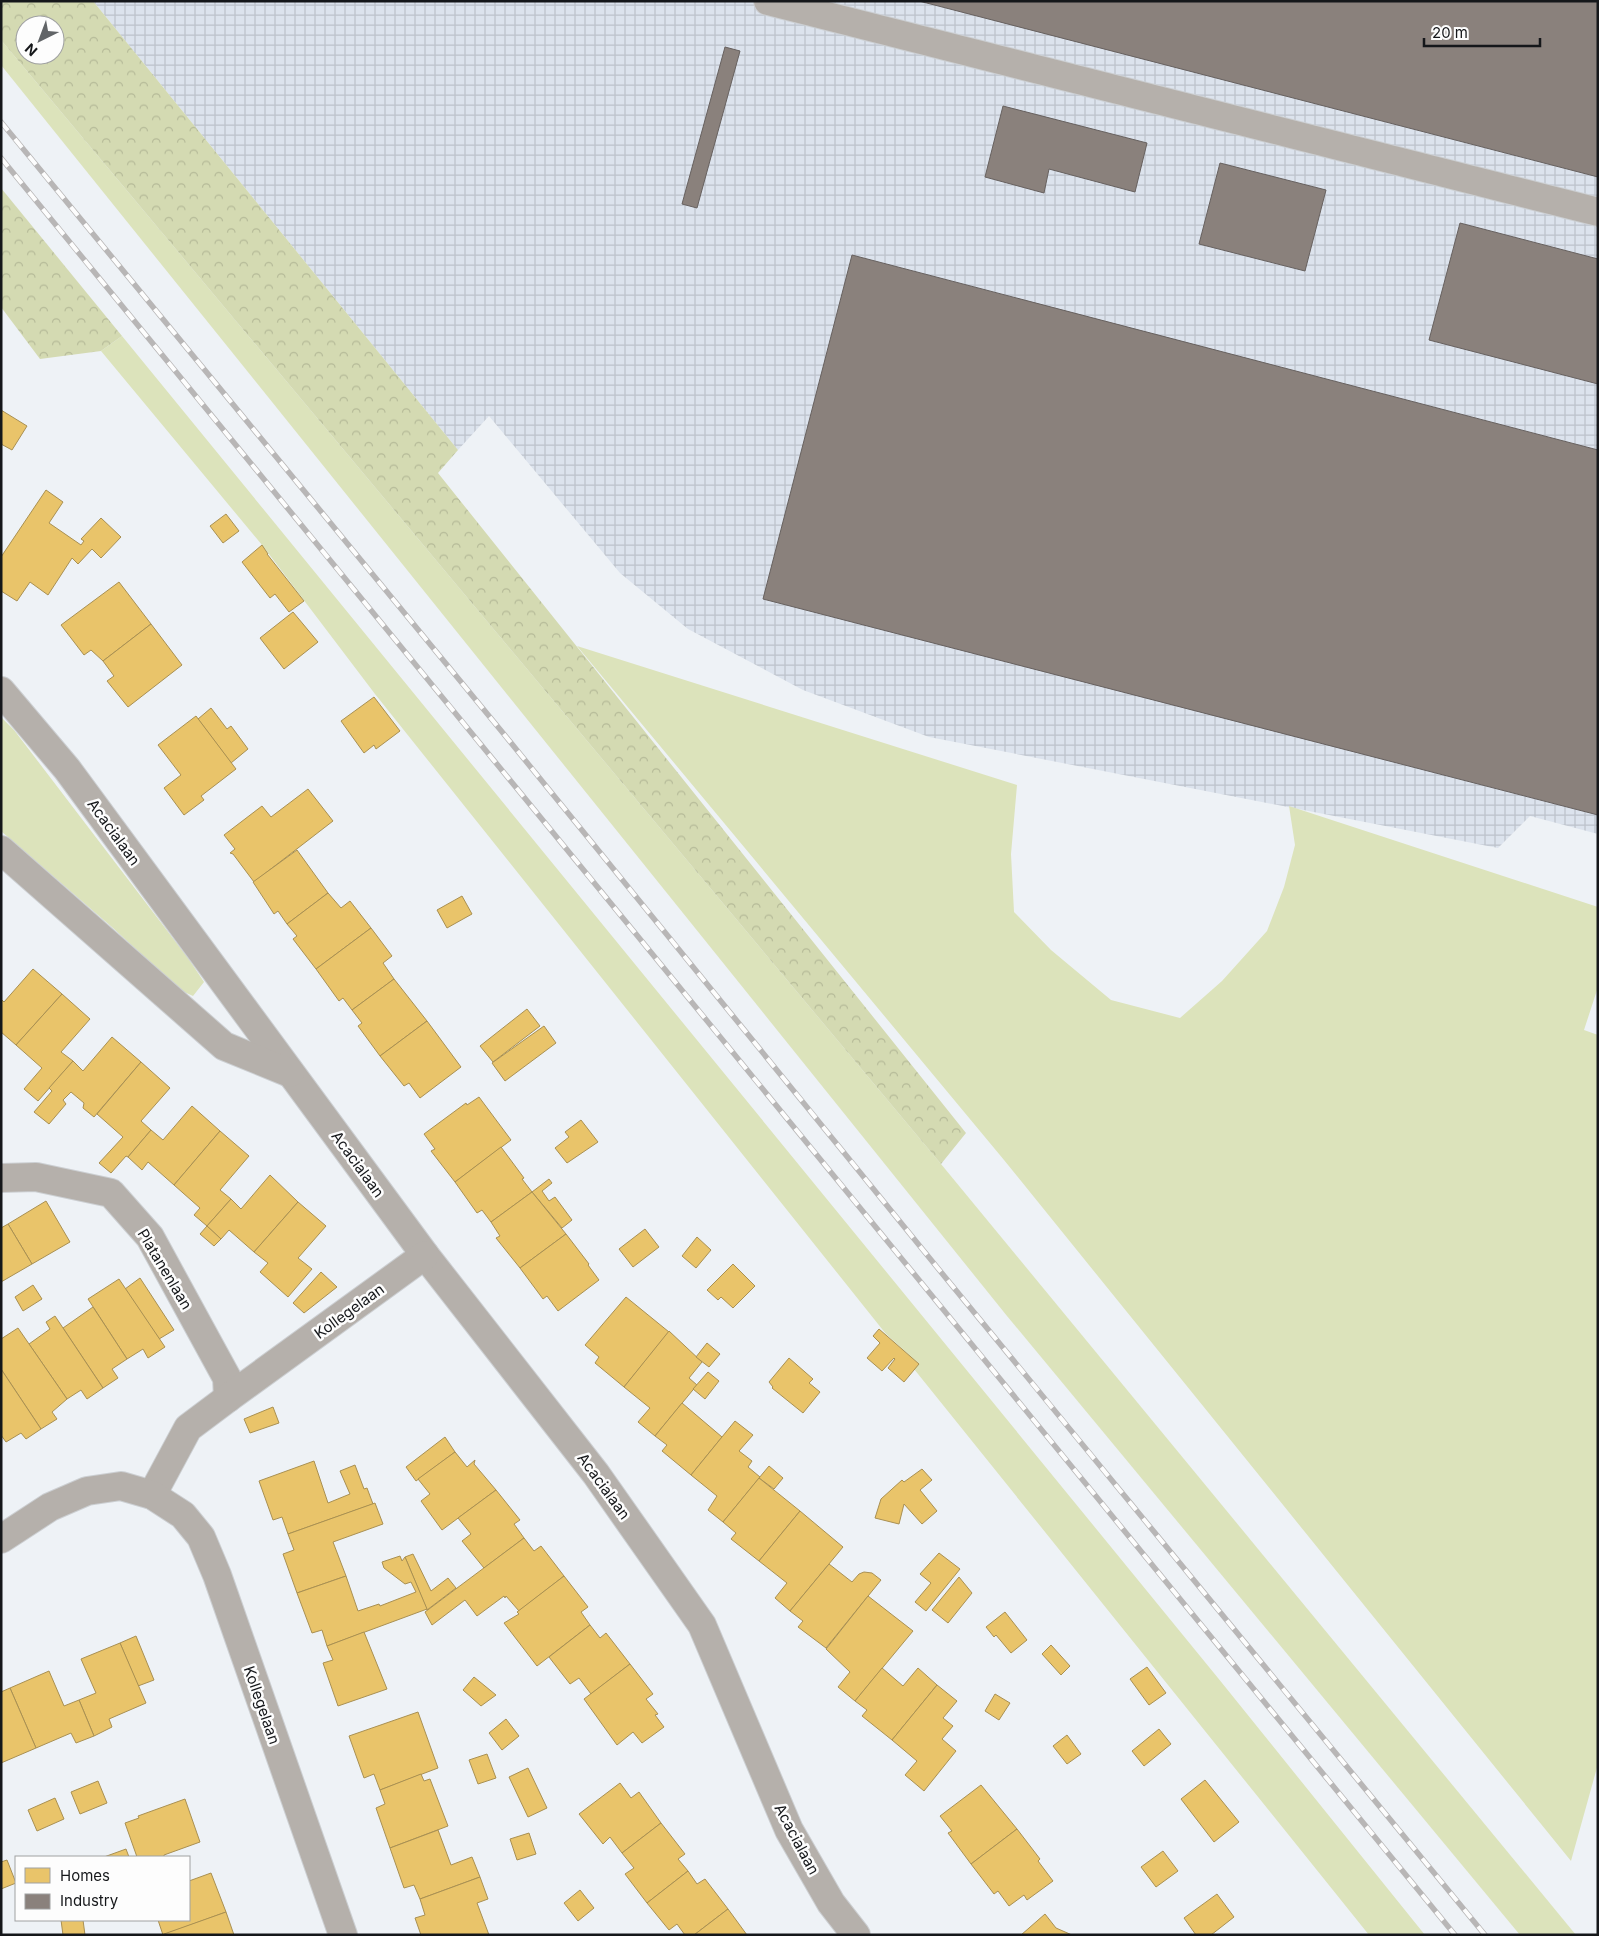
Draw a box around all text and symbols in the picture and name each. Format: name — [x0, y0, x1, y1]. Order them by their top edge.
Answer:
north arrow — [15, 15, 65, 65]
scale bar — [1424, 15, 1540, 47]
text: 20 m — [1432, 23, 1468, 42]
text: N — [21, 40, 41, 60]
street label: Acacialaan — [84, 795, 144, 869]
street label: Acacialaan — [328, 1127, 388, 1201]
street label: Platanenlaan — [133, 1225, 197, 1313]
street label: Kollegelaan — [310, 1279, 388, 1343]
street label: Acacialaan — [574, 1449, 634, 1523]
street label: Kollegelaan — [240, 1663, 284, 1747]
street label: Acacialaan — [770, 1800, 824, 1878]
legend — [15, 1856, 190, 1921]
text: Homes — [60, 1866, 110, 1885]
text: Industry — [60, 1891, 119, 1910]

